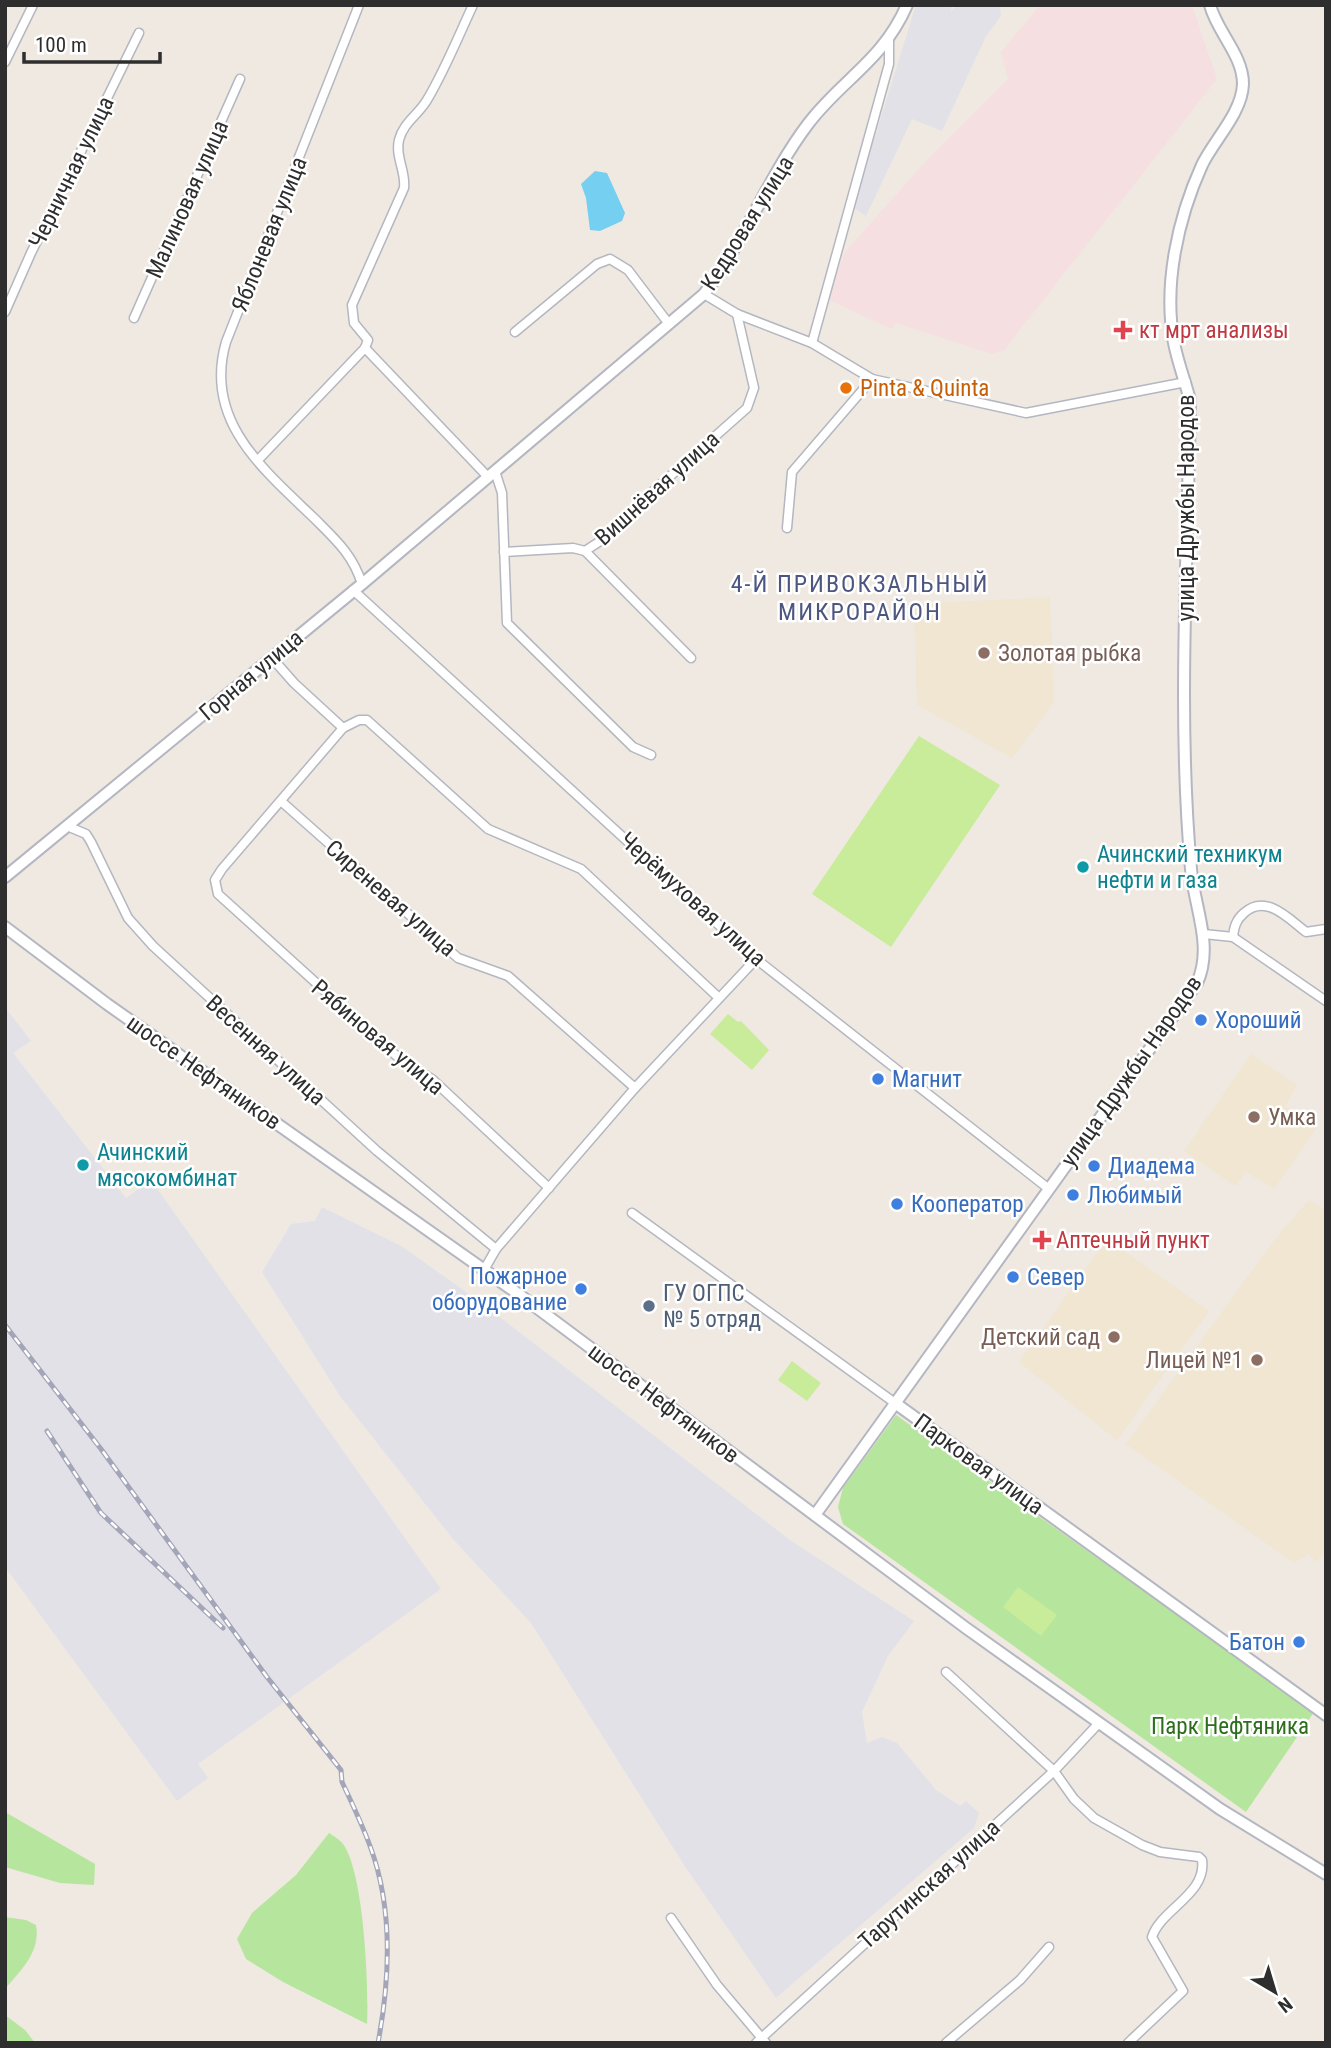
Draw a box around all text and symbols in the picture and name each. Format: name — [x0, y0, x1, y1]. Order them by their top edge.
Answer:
scale bar — [24, 21, 161, 65]
text: 100 m — [35, 33, 87, 57]
street label: Черничная улица — [23, 92, 120, 252]
street label: Малиновая улица — [141, 116, 234, 282]
street label: Кедровая улица — [695, 151, 799, 295]
street label: Яблоневая улица — [226, 153, 313, 315]
place label: кт мрт анализы — [1139, 317, 1289, 344]
marker: кт мрт анализы — [1113, 320, 1133, 340]
place label: Pinta & Quinta — [860, 375, 989, 402]
marker: Pinta & Quinta — [838, 380, 854, 396]
street label: улица Дружбы Народов — [1173, 394, 1200, 622]
street label: Вишнёвая улица — [590, 426, 725, 551]
district label: 4-Й ПРИВОКЗАЛЬНЫЙ МИКРОРАЙОН — [731, 570, 989, 626]
street label: Горная улица — [194, 624, 309, 726]
place label: Золотая рыбка — [998, 640, 1141, 667]
marker: Золотая рыбка — [976, 645, 992, 661]
street label: Черёмуховая улица — [614, 827, 771, 972]
street label: Сиреневая улица — [320, 834, 461, 962]
place label: Ачинский техникум нефти и газа — [1097, 841, 1283, 894]
marker: Ачинский техникум нефти и газа — [1075, 859, 1091, 875]
street label: улица Дружбы Народов — [1055, 971, 1208, 1172]
street label: Рябиновая улица — [306, 974, 449, 1101]
street label: Весенняя улица — [200, 990, 331, 1111]
place label: Хороший — [1215, 1007, 1302, 1034]
street label: шоссе Нефтяников — [121, 1009, 286, 1136]
marker: Хороший — [1193, 1012, 1209, 1028]
place label: Магнит — [892, 1066, 962, 1093]
marker: Магнит — [870, 1071, 886, 1087]
place label: Умка — [1268, 1104, 1316, 1131]
marker: Умка — [1246, 1109, 1262, 1125]
place label: Ачинский мясокомбинат — [97, 1139, 238, 1192]
place label: Диадема — [1108, 1153, 1195, 1180]
marker: Ачинский мясокомбинат — [75, 1157, 91, 1173]
marker: Диадема — [1086, 1158, 1102, 1174]
place label: Любимый — [1087, 1182, 1182, 1209]
marker: Любимый — [1065, 1187, 1081, 1203]
place label: Кооператор — [911, 1191, 1024, 1218]
marker: Кооператор — [889, 1196, 905, 1212]
place label: Аптечный пункт — [1056, 1227, 1210, 1254]
marker: Аптечный пункт — [1034, 1232, 1050, 1248]
place label: Пожарное оборудование — [432, 1263, 567, 1316]
place label: Север — [1027, 1264, 1085, 1291]
marker: Север — [1005, 1269, 1021, 1285]
place label: ГУ ОГПС № 5 отряд — [663, 1280, 761, 1333]
marker: Пожарное оборудование — [573, 1281, 589, 1297]
marker: ГУ ОГПС № 5 отряд — [641, 1298, 657, 1314]
place label: Детский сад — [981, 1324, 1100, 1351]
marker: Детский сад — [1106, 1329, 1122, 1345]
street label: шоссе Нефтяников — [583, 1338, 744, 1469]
place label: Лицей №1 — [1146, 1347, 1243, 1374]
marker: Лицей №1 — [1249, 1352, 1265, 1368]
street label: Парковая улица — [909, 1408, 1049, 1520]
place label: Батон — [1229, 1629, 1285, 1656]
marker: Батон — [1291, 1634, 1307, 1650]
park label: Парк Нефтяника — [1151, 1713, 1309, 1740]
street label: Тарутинская улица — [853, 1814, 1005, 1955]
north arrow — [1240, 1957, 1310, 2027]
text: N — [1273, 1992, 1297, 2018]

